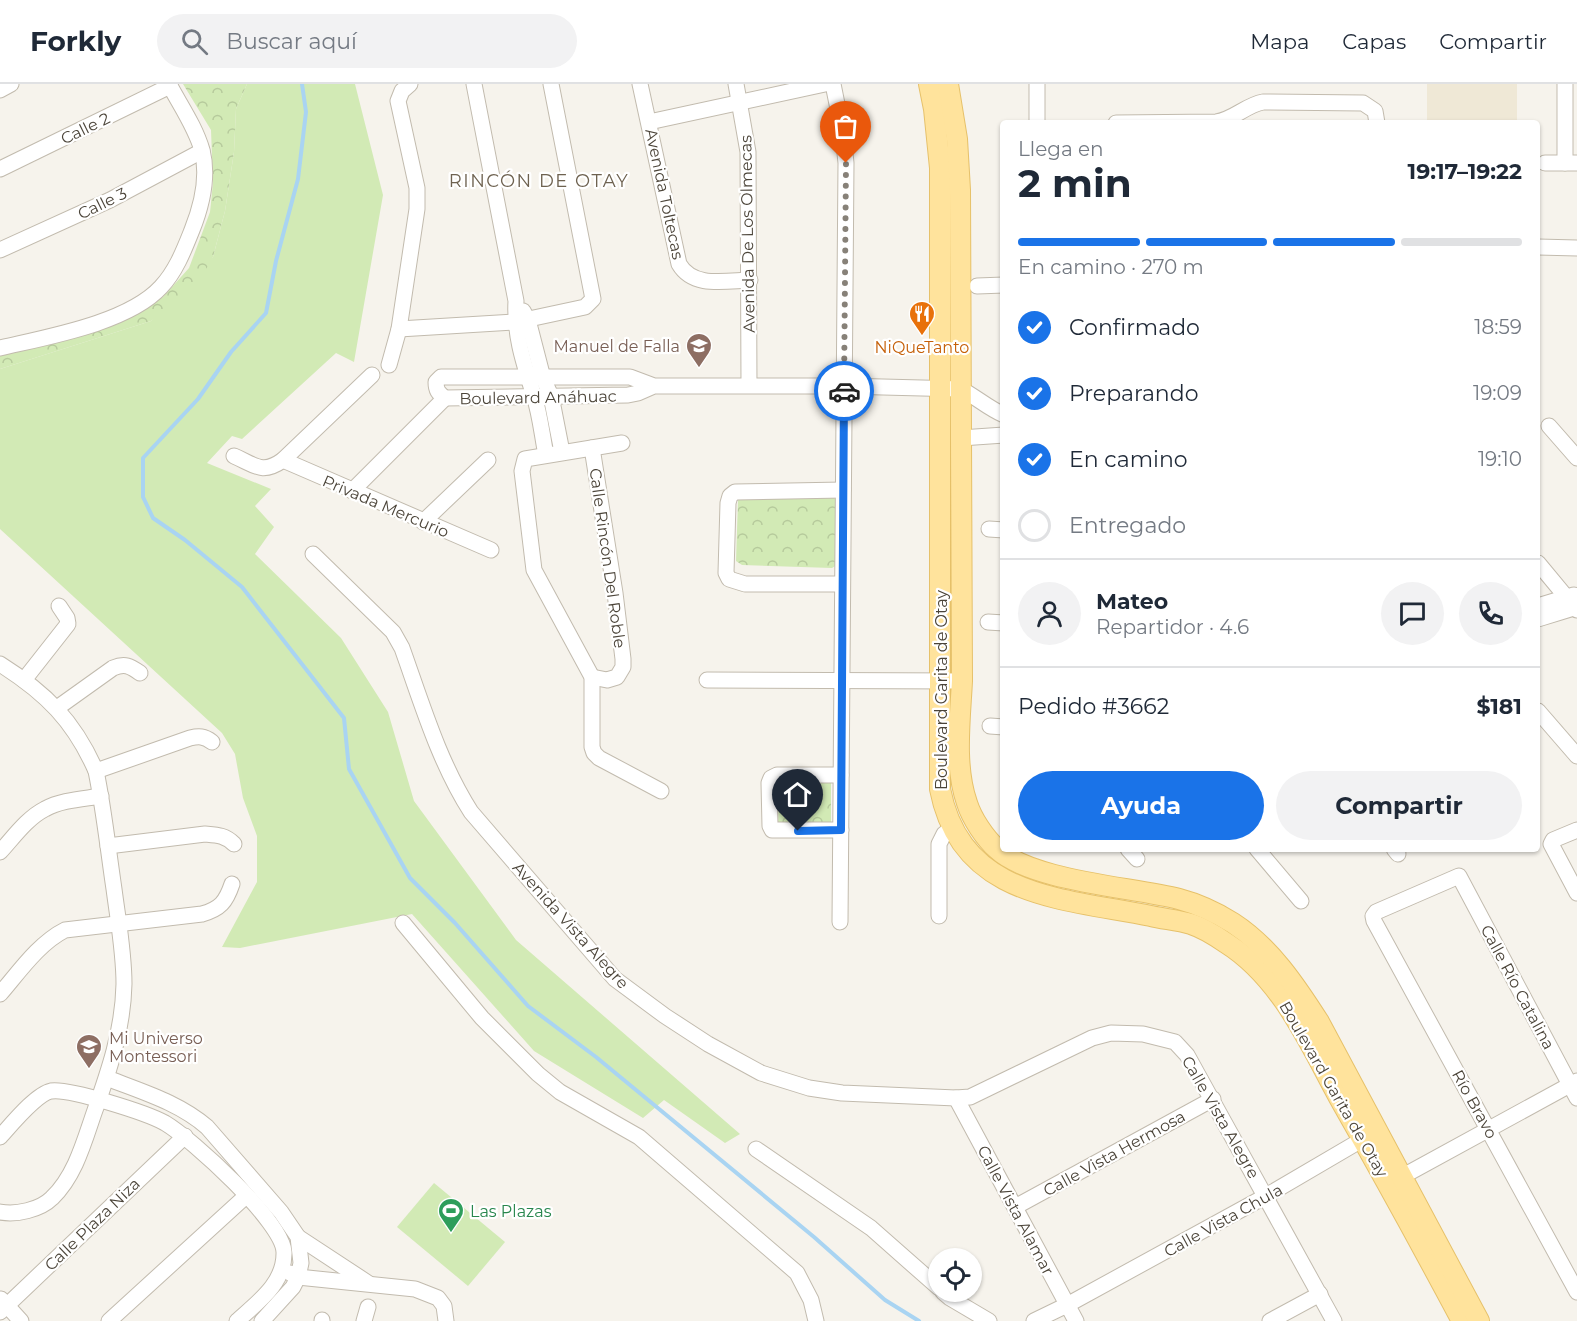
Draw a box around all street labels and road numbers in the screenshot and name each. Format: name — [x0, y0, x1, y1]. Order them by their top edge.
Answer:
street label: Calle 2 — [58, 108, 113, 148]
street label: Avenida Toltecas — [641, 127, 688, 261]
street label: Avenida De Los Olmecas — [736, 135, 759, 333]
street label: Calle 3 — [75, 183, 130, 223]
street label: Boulevard Anáhuac — [459, 387, 617, 408]
street label: Calle Rincón Del Roble — [585, 467, 630, 649]
street label: Privada Mercurio — [320, 471, 452, 542]
street label: Boulevard Garita de Otay — [932, 590, 951, 790]
street label: Avenida Vista Alegre — [509, 858, 633, 993]
street label: Calle Río Catalina — [1477, 922, 1558, 1053]
street label: Boulevard Garita de Otay — [1275, 998, 1392, 1181]
street label: Calle Vista Alegre — [1178, 1053, 1263, 1182]
street label: Río Bravo — [1448, 1067, 1501, 1142]
street label: Calle Vista Hermosa — [1040, 1107, 1188, 1200]
street label: Calle Vista Alamar — [973, 1142, 1058, 1278]
street label: Calle Plaza Niza — [41, 1174, 144, 1275]
street label: Calle Vista Chula — [1161, 1180, 1286, 1261]

